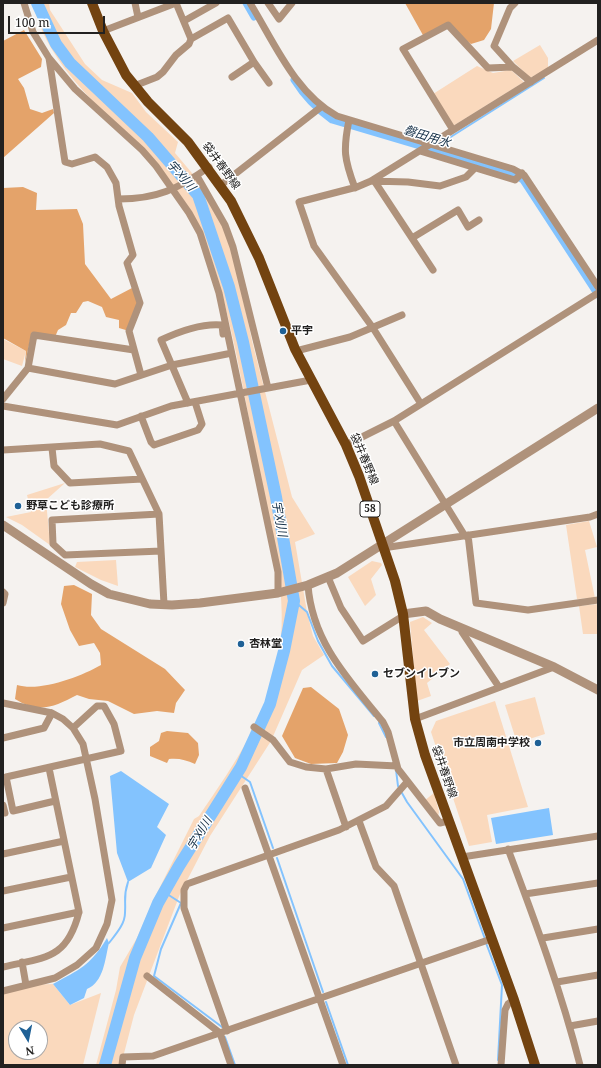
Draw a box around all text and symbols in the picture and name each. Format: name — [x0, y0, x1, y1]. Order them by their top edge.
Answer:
scale bar — [10, 8, 107, 34]
text: 100 m — [15, 14, 50, 31]
water label: 磐田用水 — [402, 123, 452, 151]
street label: 袋井春野線 — [199, 140, 243, 192]
water label: 宇刈川 — [164, 158, 198, 194]
place label: 平宇 — [291, 324, 313, 338]
marker: 平宇 — [278, 326, 288, 336]
street label: 袋井春野線 — [347, 431, 381, 487]
place label: 野草こども診療所 — [26, 499, 114, 513]
water label: 宇刈川 — [269, 500, 289, 538]
marker: 野草こども診療所 — [13, 501, 23, 511]
road number: 58 — [360, 501, 380, 517]
place label: 杏林堂 — [249, 637, 282, 651]
marker: 杏林堂 — [236, 639, 246, 649]
place label: セブンイレブン — [383, 667, 460, 681]
marker: セブンイレブン — [370, 669, 380, 679]
place label: 市立周南中学校 — [453, 736, 530, 750]
marker: 市立周南中学校 — [533, 738, 543, 748]
street label: 袋井春野線 — [429, 744, 459, 800]
water label: 宇刈川 — [185, 815, 215, 853]
north arrow — [8, 1020, 48, 1060]
text: N — [24, 1043, 36, 1059]

